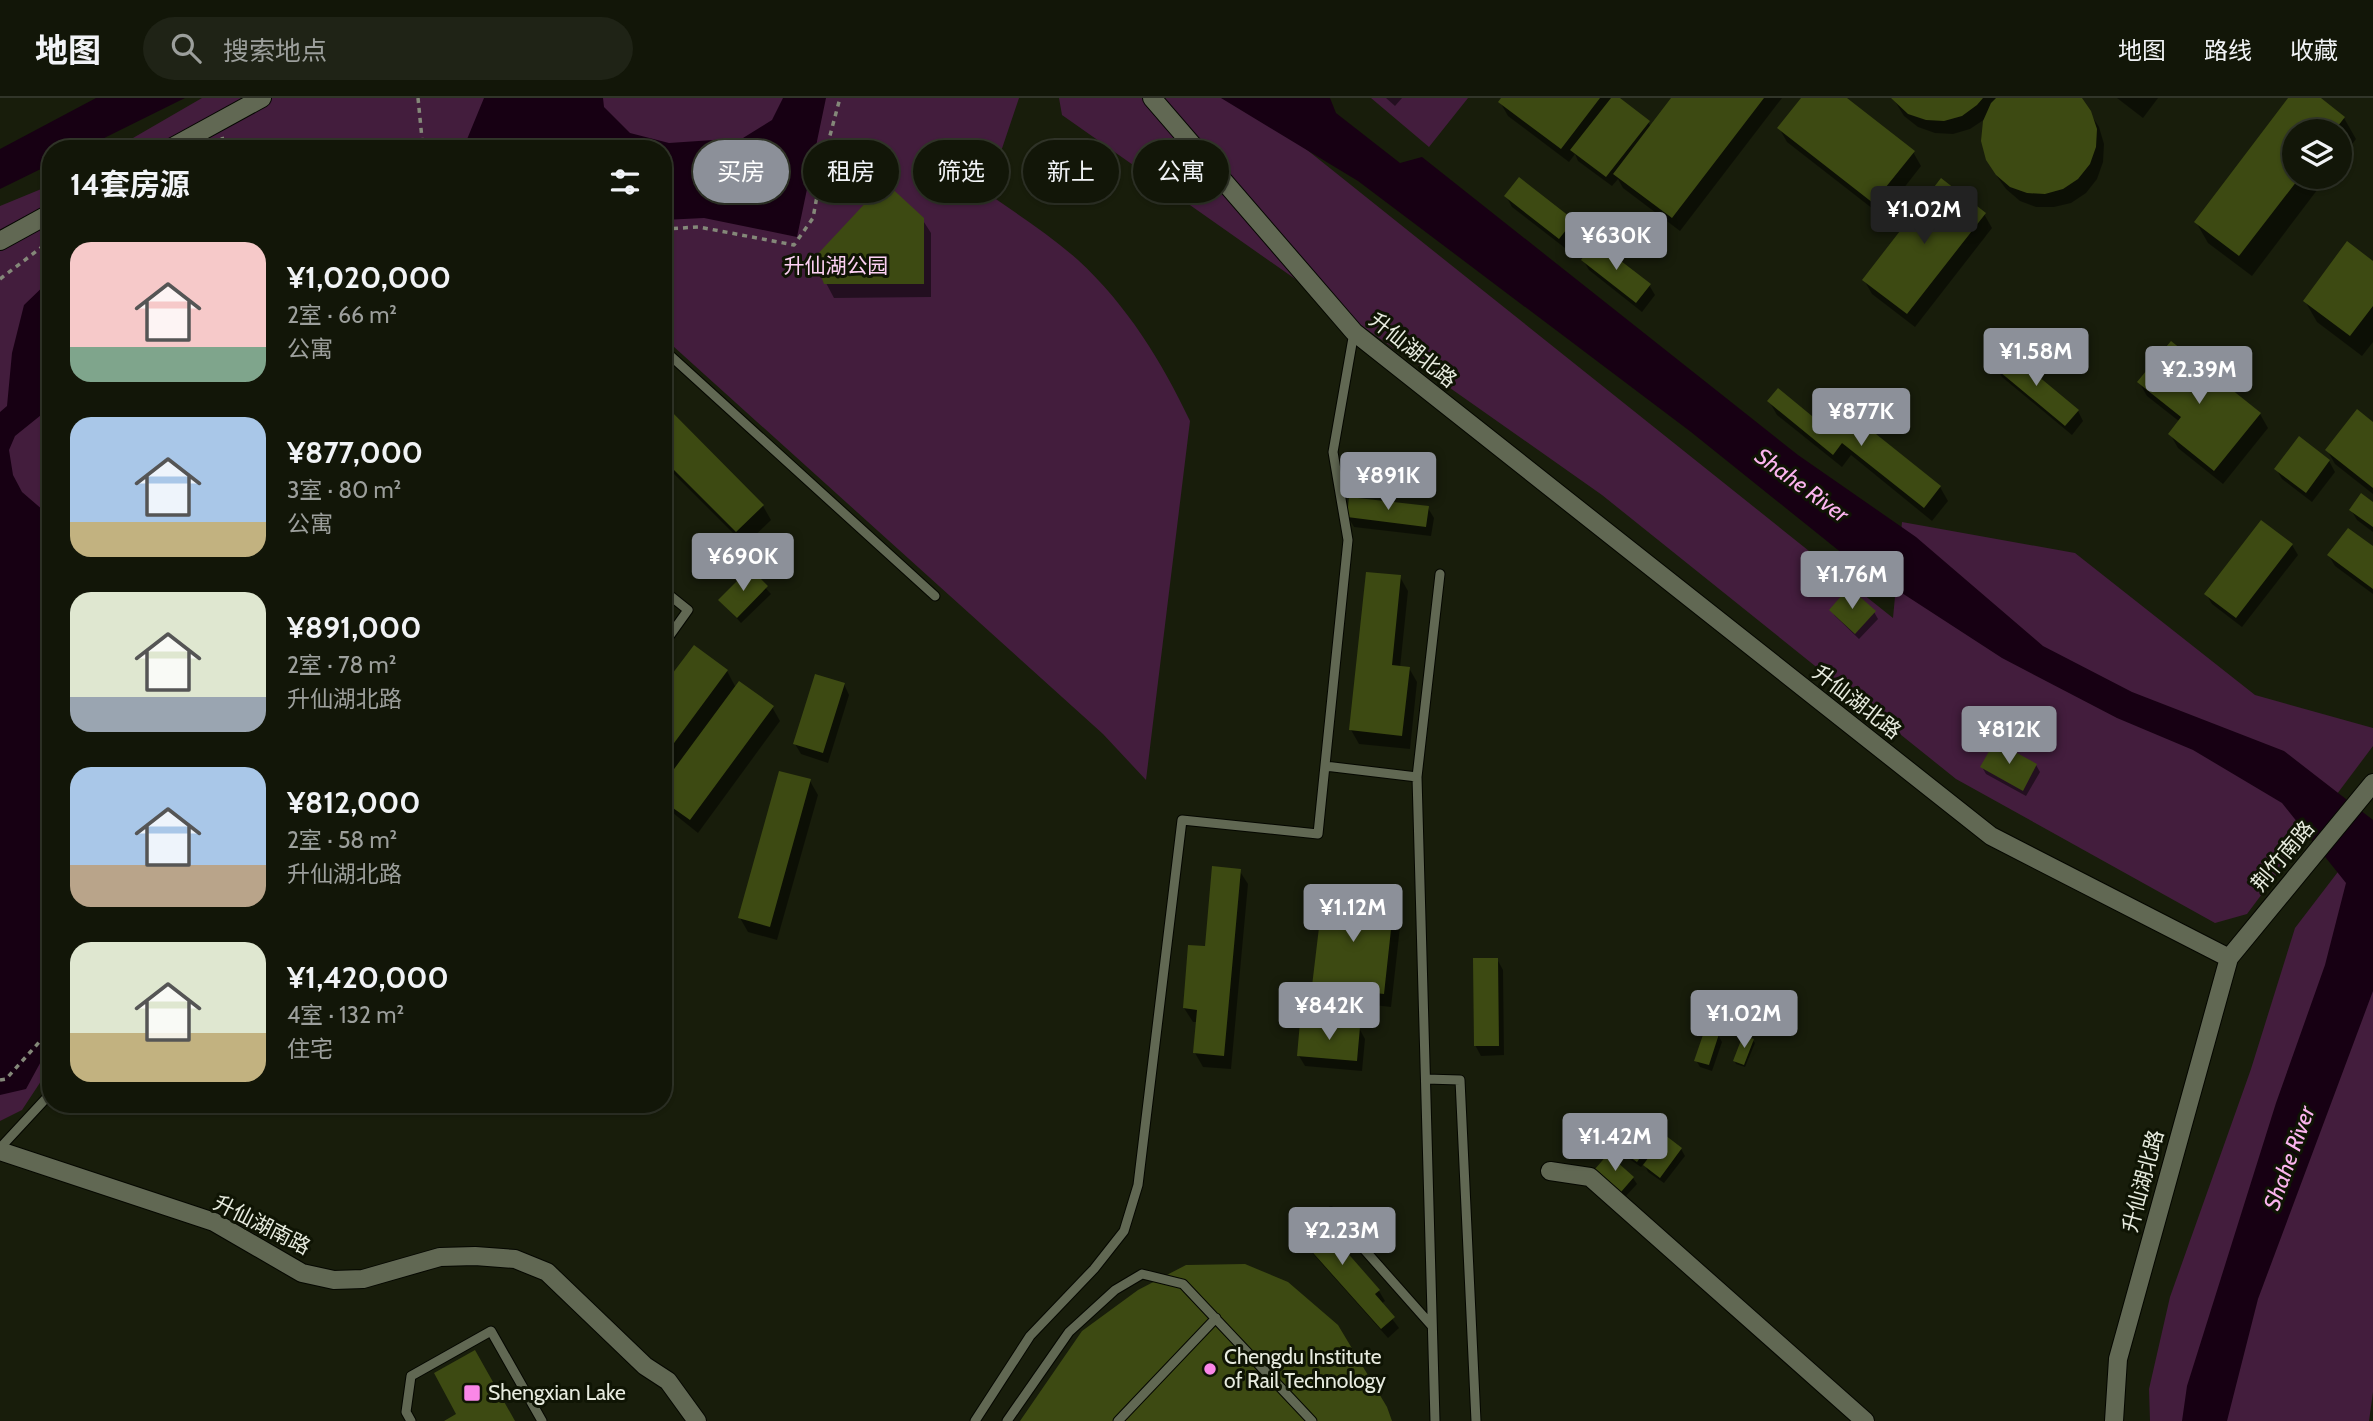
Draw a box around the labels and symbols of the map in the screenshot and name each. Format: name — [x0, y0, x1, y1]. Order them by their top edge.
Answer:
pin: ¥1.02M — [1867, 186, 1981, 246]
pin: ¥630K — [1567, 212, 1665, 272]
park label: 升仙湖公园 — [784, 253, 889, 278]
street label: 升仙湖北路 — [1365, 307, 1462, 392]
pin: ¥1.58M — [1979, 328, 2093, 388]
pin: ¥2.39M — [2142, 346, 2256, 406]
pin: ¥877K — [1812, 388, 1910, 448]
water label: Shahe River — [1750, 442, 1855, 529]
pin: ¥891K — [1339, 452, 1437, 512]
pin: ¥690K — [694, 533, 792, 593]
pin: ¥1.76M — [1795, 552, 1909, 611]
street label: 升仙湖北路 — [1808, 659, 1906, 744]
pin: ¥812K — [1960, 706, 2058, 766]
street label: 荆竹南路 — [2246, 815, 2319, 896]
pin: ¥1.12M — [1296, 884, 1410, 944]
pin: ¥842K — [1280, 982, 1378, 1042]
pin: ¥1.02M — [1687, 990, 1801, 1050]
water label: Shahe River — [2257, 1101, 2321, 1214]
pin: ¥1.42M — [1558, 1114, 1672, 1173]
street label: 升仙湖北路 — [2117, 1127, 2168, 1235]
street label: 升仙湖南路 — [210, 1190, 315, 1260]
pin: ¥2.23M — [1285, 1208, 1399, 1267]
place label: Chengdu Institute of Rail Technology — [1224, 1344, 1386, 1393]
marker: Chengdu Institute of Rail Technology — [1202, 1361, 1218, 1377]
place label: Shengxian Lake — [488, 1380, 626, 1405]
marker: Shengxian Lake — [462, 1383, 482, 1403]

